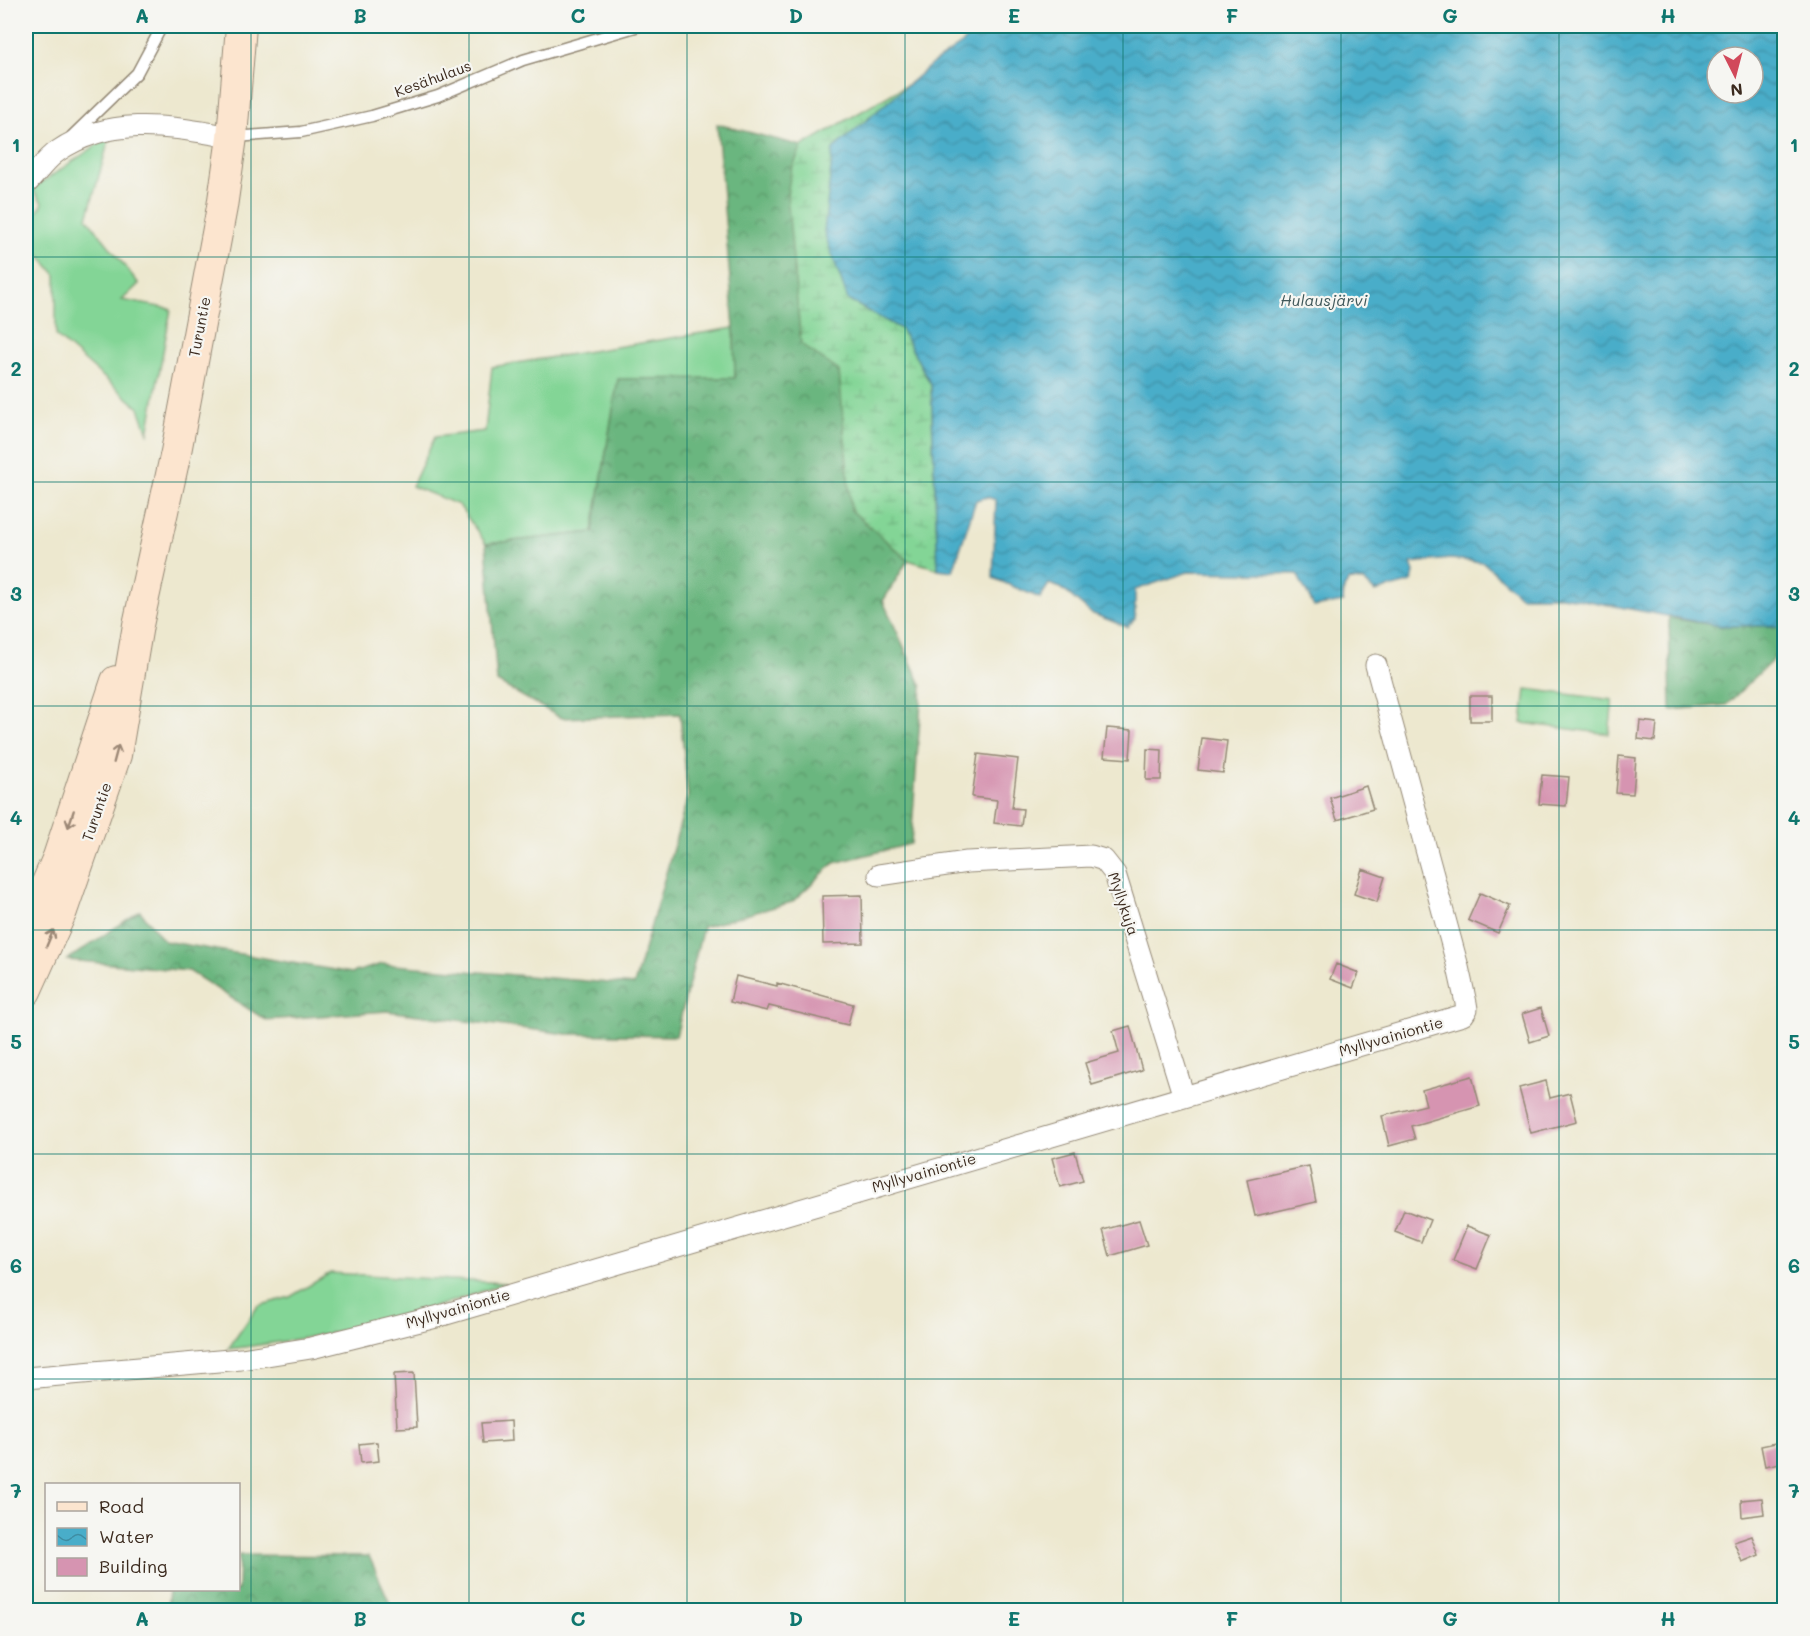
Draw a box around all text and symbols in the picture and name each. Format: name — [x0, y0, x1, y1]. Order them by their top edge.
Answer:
text: A — [135, 2, 149, 28]
text: B — [353, 2, 367, 28]
text: C — [571, 2, 586, 28]
text: D — [789, 2, 803, 28]
text: E — [1008, 2, 1020, 28]
text: F — [1226, 2, 1239, 28]
text: G — [1442, 2, 1458, 28]
text: H — [1660, 2, 1676, 28]
north arrow — [1705, 45, 1765, 105]
street label: Kesähulaus — [392, 55, 474, 101]
text: N — [1729, 79, 1744, 101]
text: 1 — [12, 131, 20, 157]
text: 1 — [1790, 131, 1798, 157]
water label: Hulausjärvi — [1280, 289, 1368, 310]
street label: Turuntie — [183, 295, 215, 359]
text: 2 — [10, 355, 22, 381]
text: 2 — [1788, 355, 1800, 381]
text: 3 — [10, 580, 22, 606]
text: 3 — [1788, 580, 1800, 606]
one-way arrow — [110, 745, 122, 764]
street label: Turuntie — [77, 780, 115, 844]
text: 4 — [10, 804, 23, 830]
text: 4 — [1788, 804, 1801, 830]
one-way arrow — [64, 809, 75, 828]
street label: Myllykuja — [1104, 869, 1144, 938]
one-way arrow — [45, 929, 56, 947]
street label: Myllyvainiontie — [1336, 1012, 1445, 1060]
text: 5 — [10, 1028, 22, 1054]
text: 5 — [1788, 1028, 1800, 1054]
street label: Myllyvainiontie — [869, 1148, 978, 1196]
text: 6 — [10, 1252, 22, 1278]
text: 6 — [1788, 1252, 1800, 1278]
street label: Myllyvainiontie — [403, 1284, 512, 1332]
text: 7 — [10, 1477, 22, 1503]
text: 7 — [1788, 1477, 1800, 1503]
legend — [45, 1483, 240, 1591]
text: Road — [99, 1494, 144, 1518]
text: Water — [99, 1524, 154, 1548]
text: Building — [99, 1554, 167, 1578]
text: A — [135, 1605, 149, 1631]
text: B — [353, 1605, 367, 1631]
text: C — [571, 1605, 586, 1631]
text: D — [789, 1605, 803, 1631]
text: E — [1008, 1605, 1020, 1631]
text: F — [1226, 1605, 1239, 1631]
text: G — [1442, 1605, 1458, 1631]
text: H — [1660, 1605, 1676, 1631]

